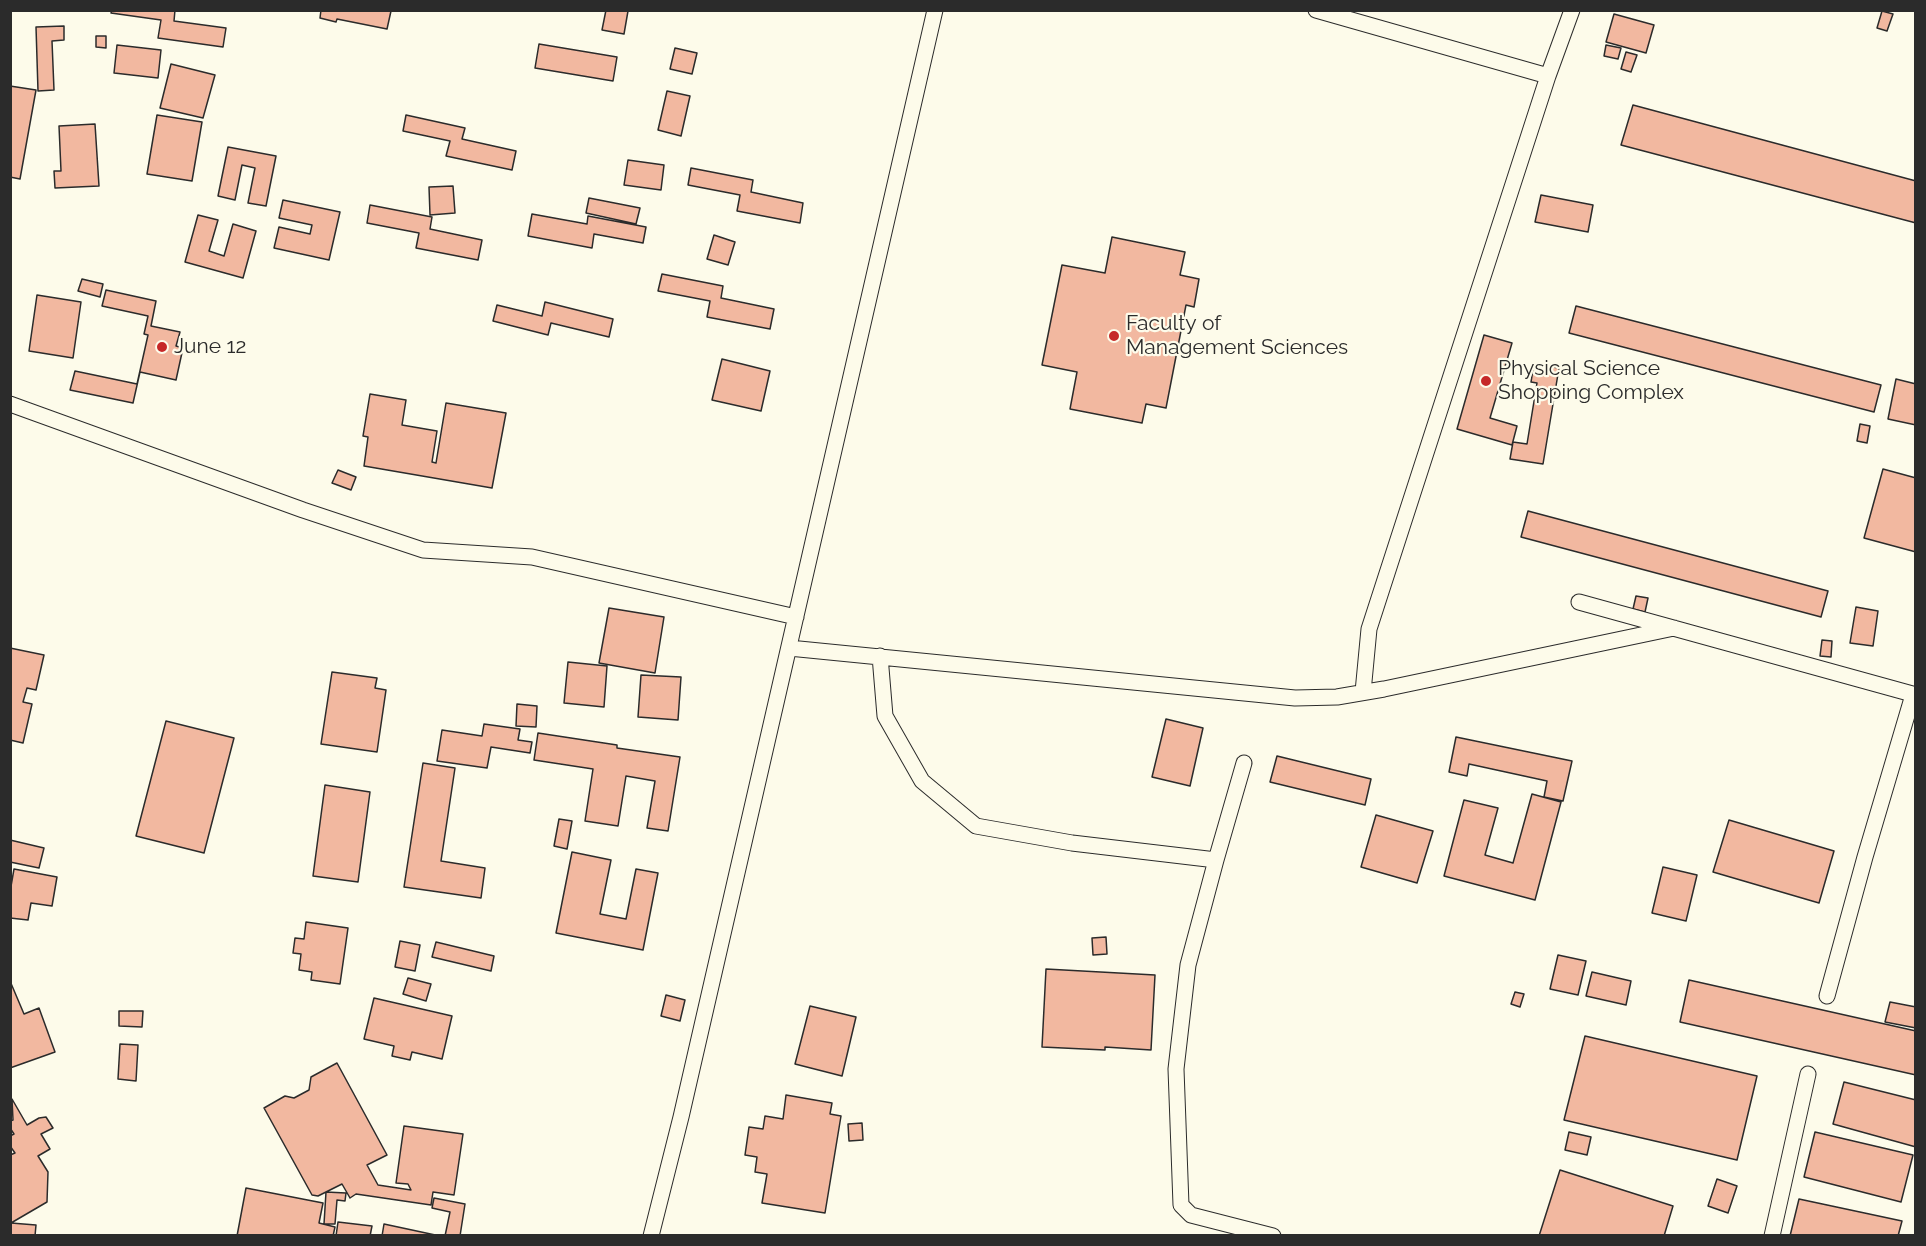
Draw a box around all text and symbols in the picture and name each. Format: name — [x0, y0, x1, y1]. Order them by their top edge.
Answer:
place label: Faculty of Management Sciences — [1126, 311, 1348, 361]
marker: Faculty of Management Sciences — [1107, 329, 1121, 343]
place label: June 12 — [174, 334, 246, 360]
marker: June 12 — [155, 340, 169, 354]
place label: Physical Science Shopping Complex — [1498, 356, 1684, 406]
marker: Physical Science Shopping Complex — [1479, 374, 1493, 388]

